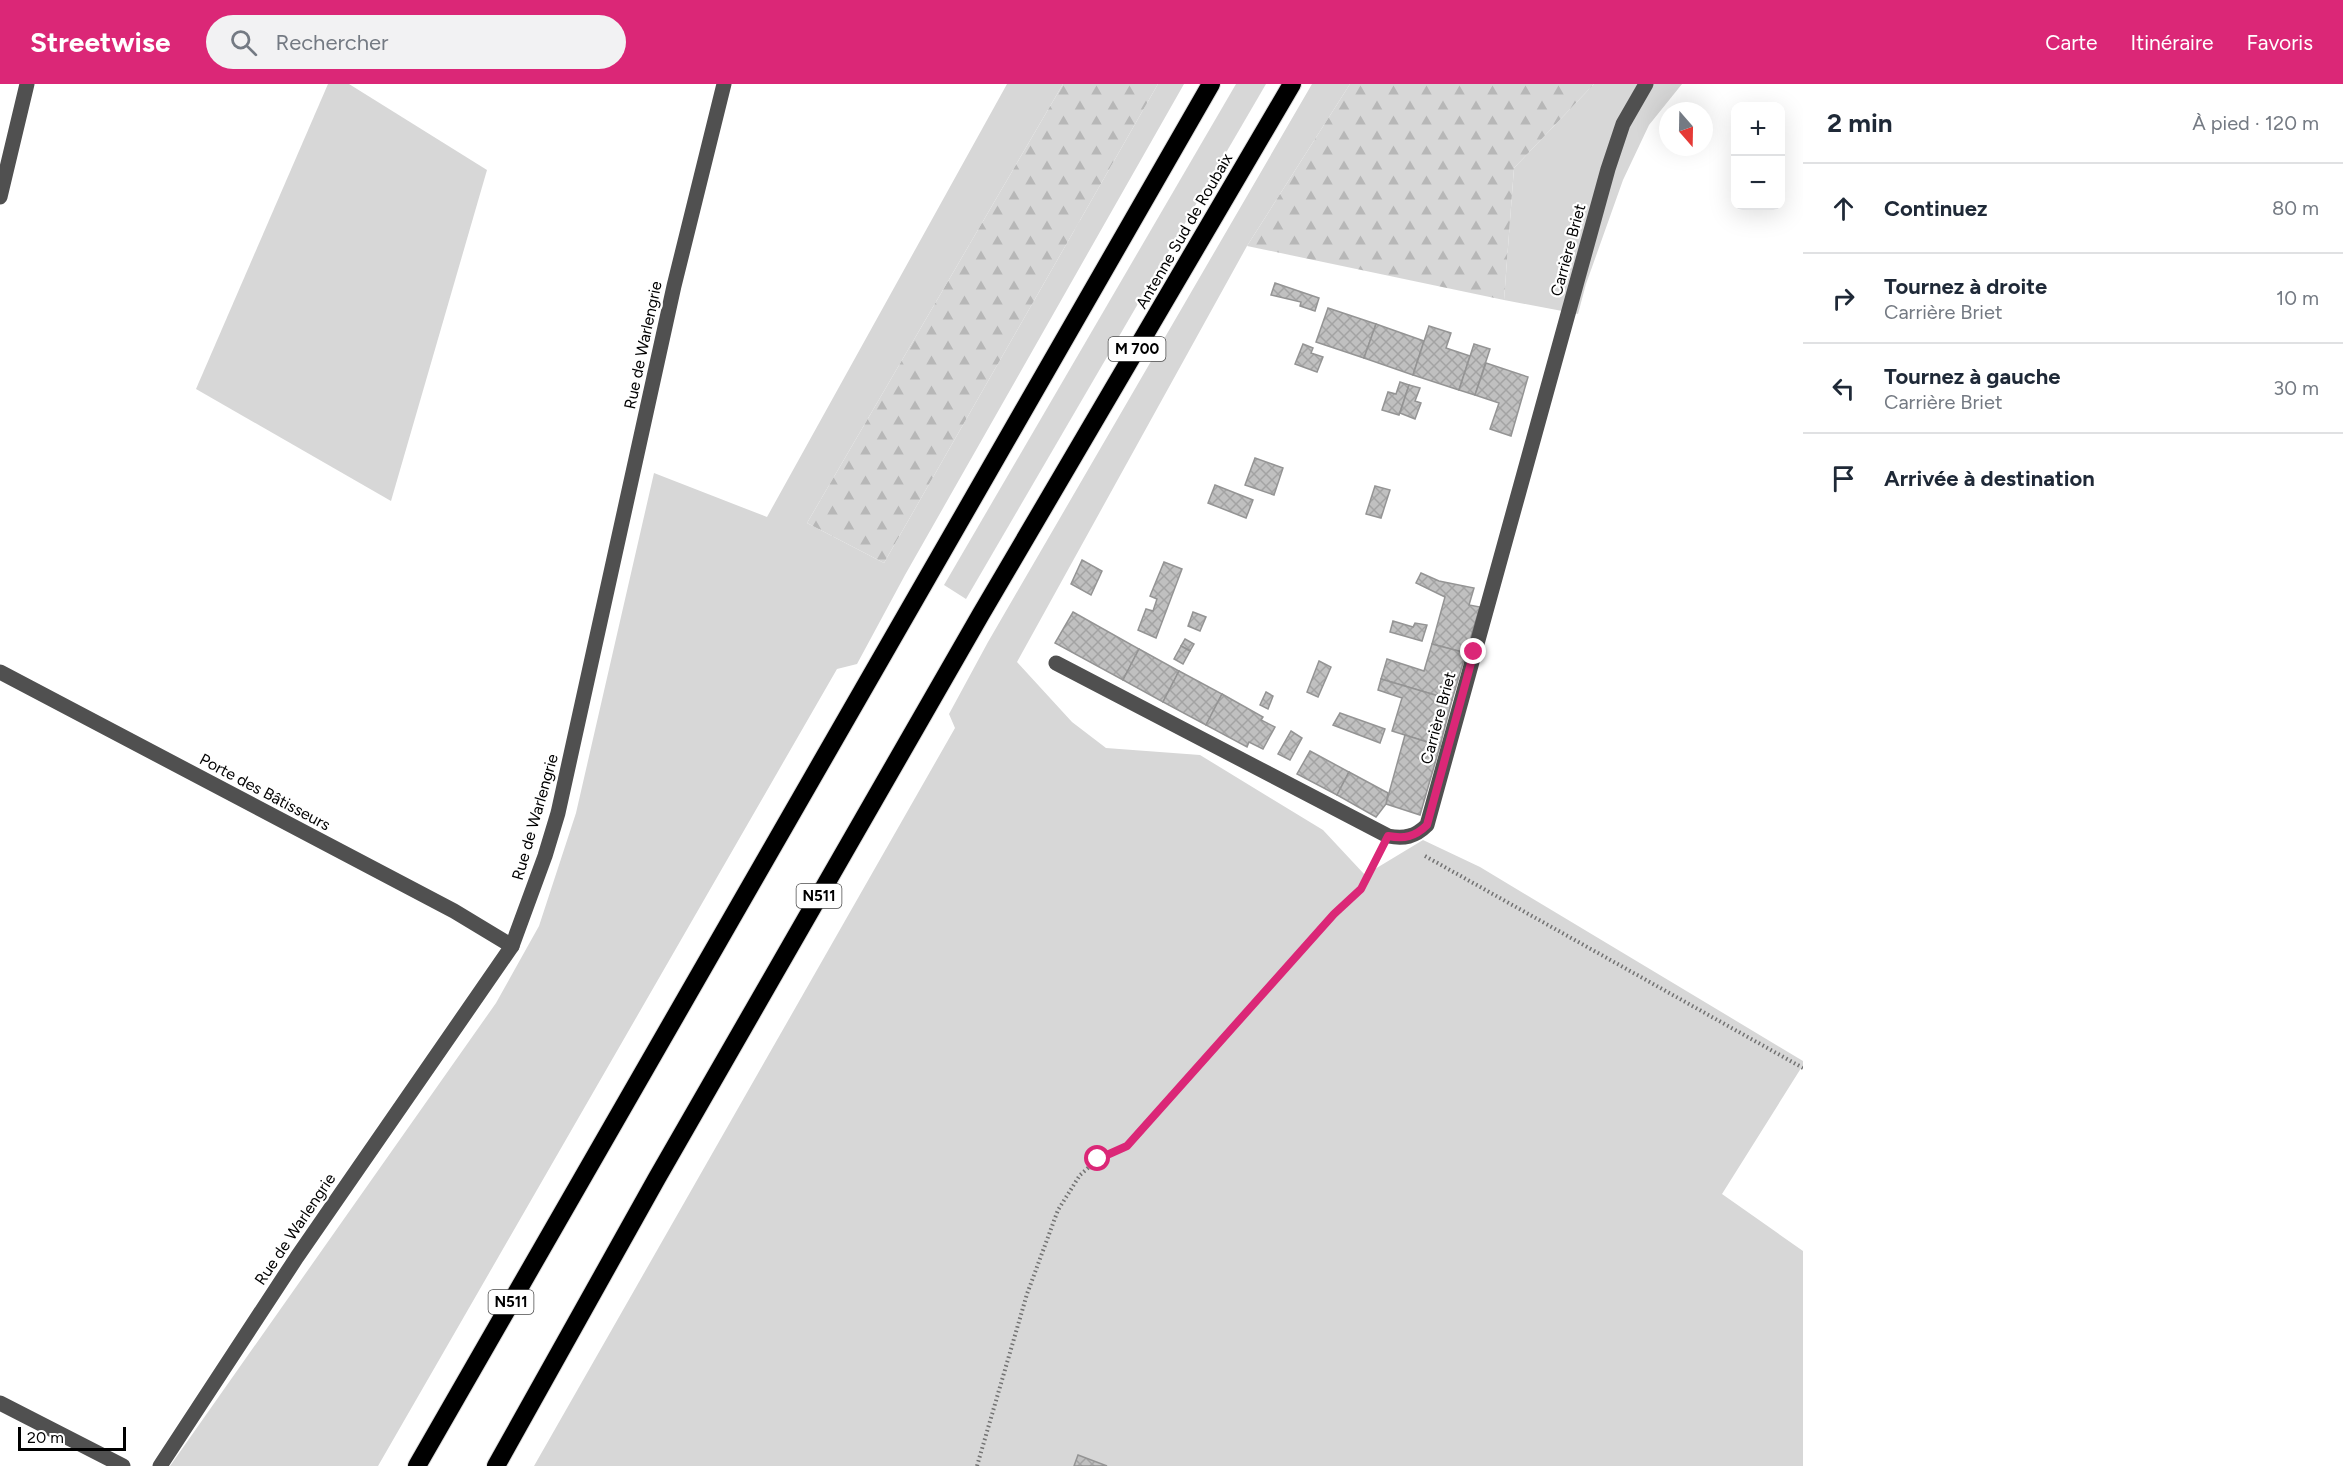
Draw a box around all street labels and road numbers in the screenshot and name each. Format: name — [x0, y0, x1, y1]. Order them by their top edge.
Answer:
street label: Antenne Sud de Roubaix — [1132, 150, 1236, 312]
street label: Carrière Briet — [1547, 202, 1589, 298]
street label: Rue de Warlengrie — [620, 279, 666, 411]
road number: M 700 — [1108, 337, 1166, 361]
street label: Carrière Briet — [1417, 670, 1459, 766]
street label: Porte des Bâtisseurs — [196, 750, 334, 834]
street label: Rue de Warlengrie — [508, 751, 562, 882]
road number: N511 — [796, 884, 842, 908]
street label: Rue de Warlengrie — [251, 1169, 339, 1288]
road number: N511 — [488, 1290, 534, 1314]

